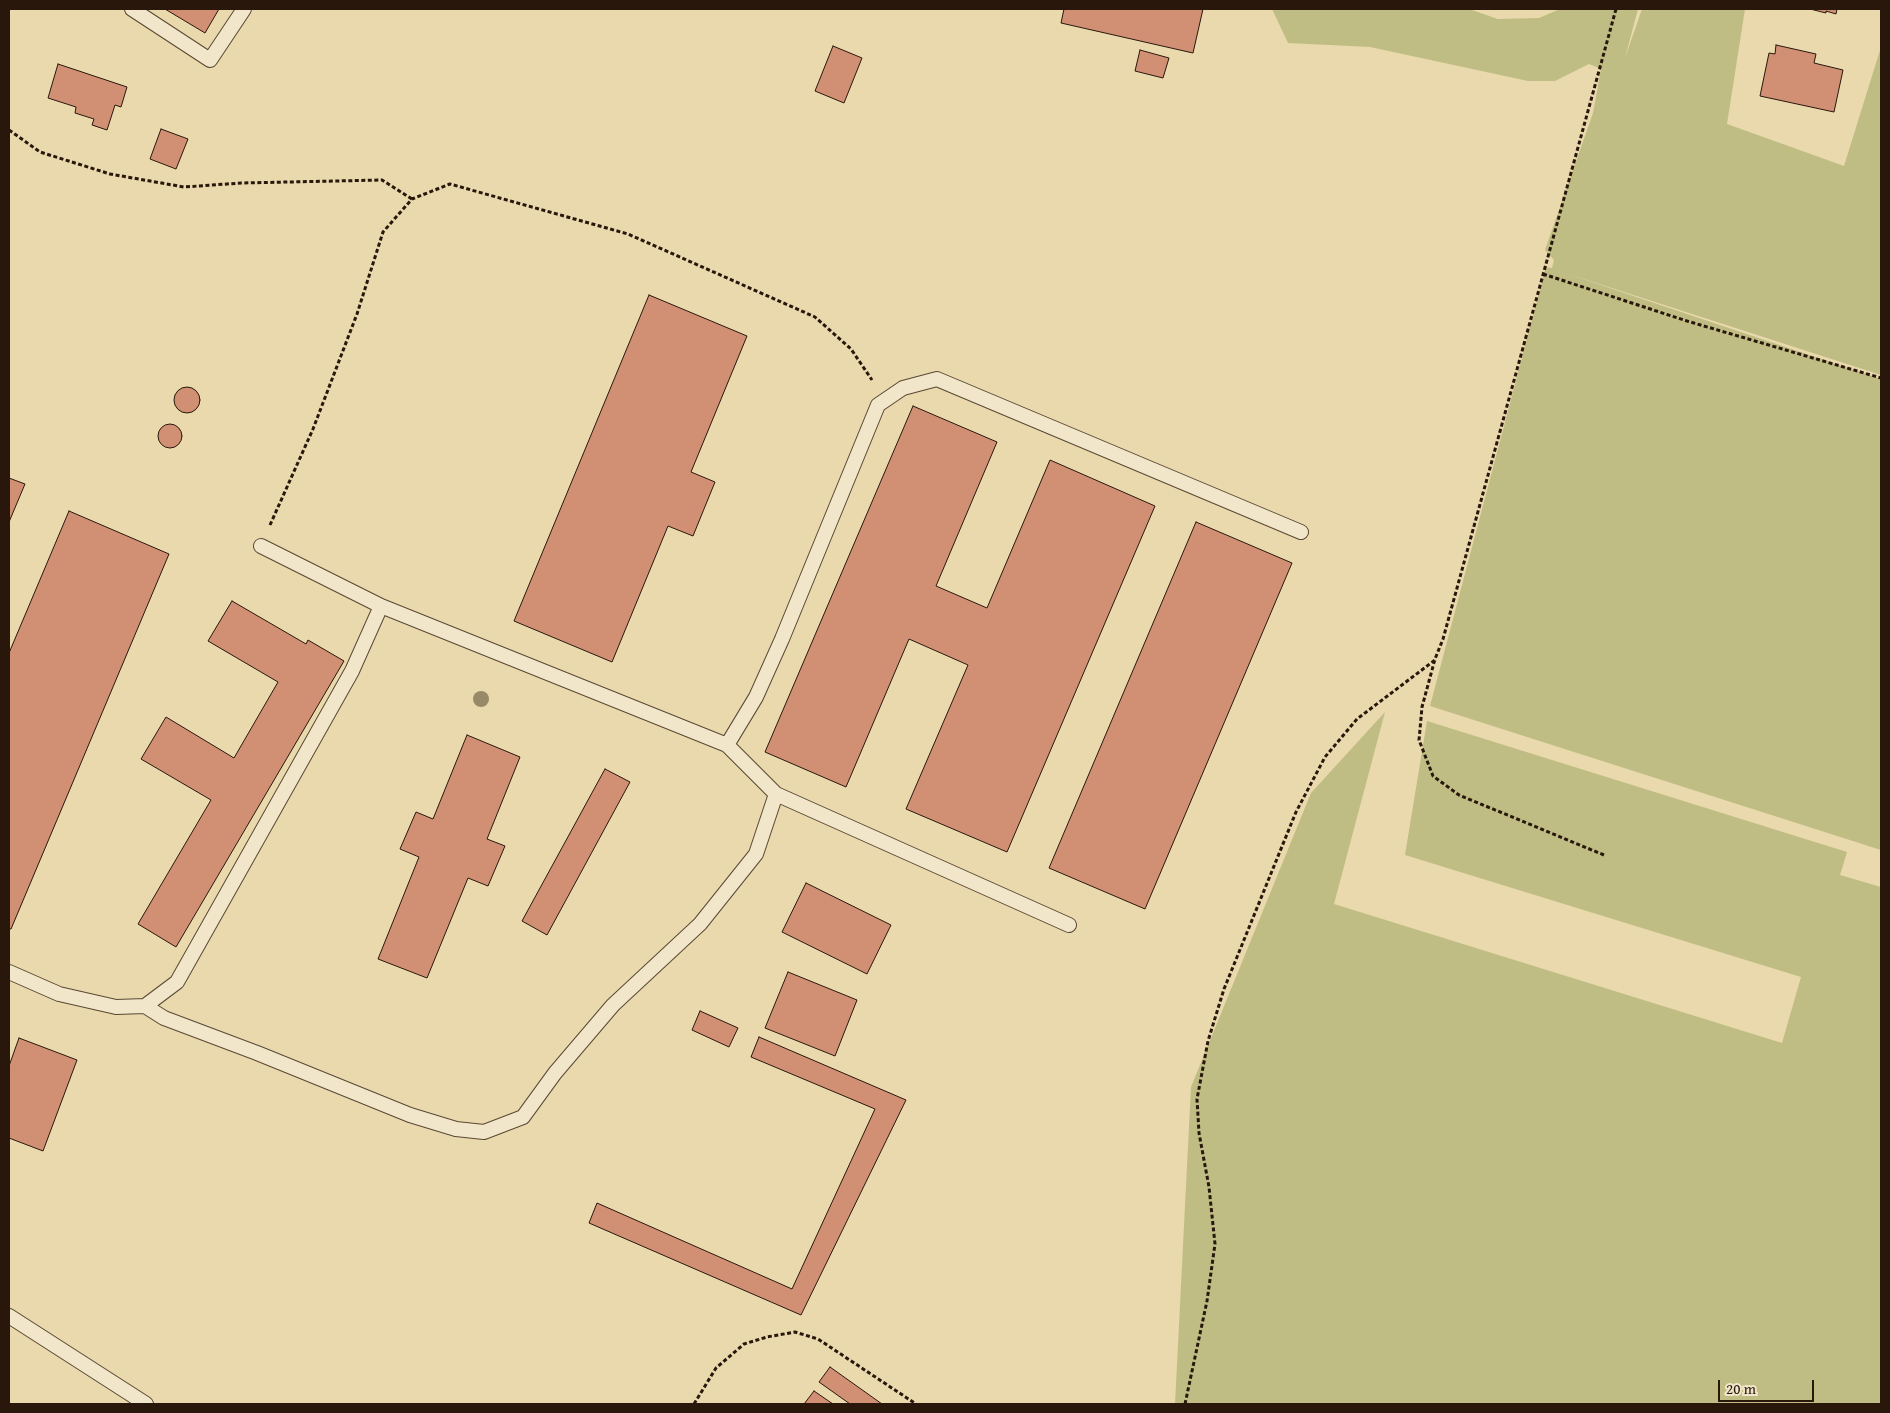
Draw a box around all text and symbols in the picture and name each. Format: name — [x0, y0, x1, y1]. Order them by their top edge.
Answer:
scale bar — [1720, 1370, 1816, 1402]
text: 20 m — [1726, 1378, 1756, 1399]

